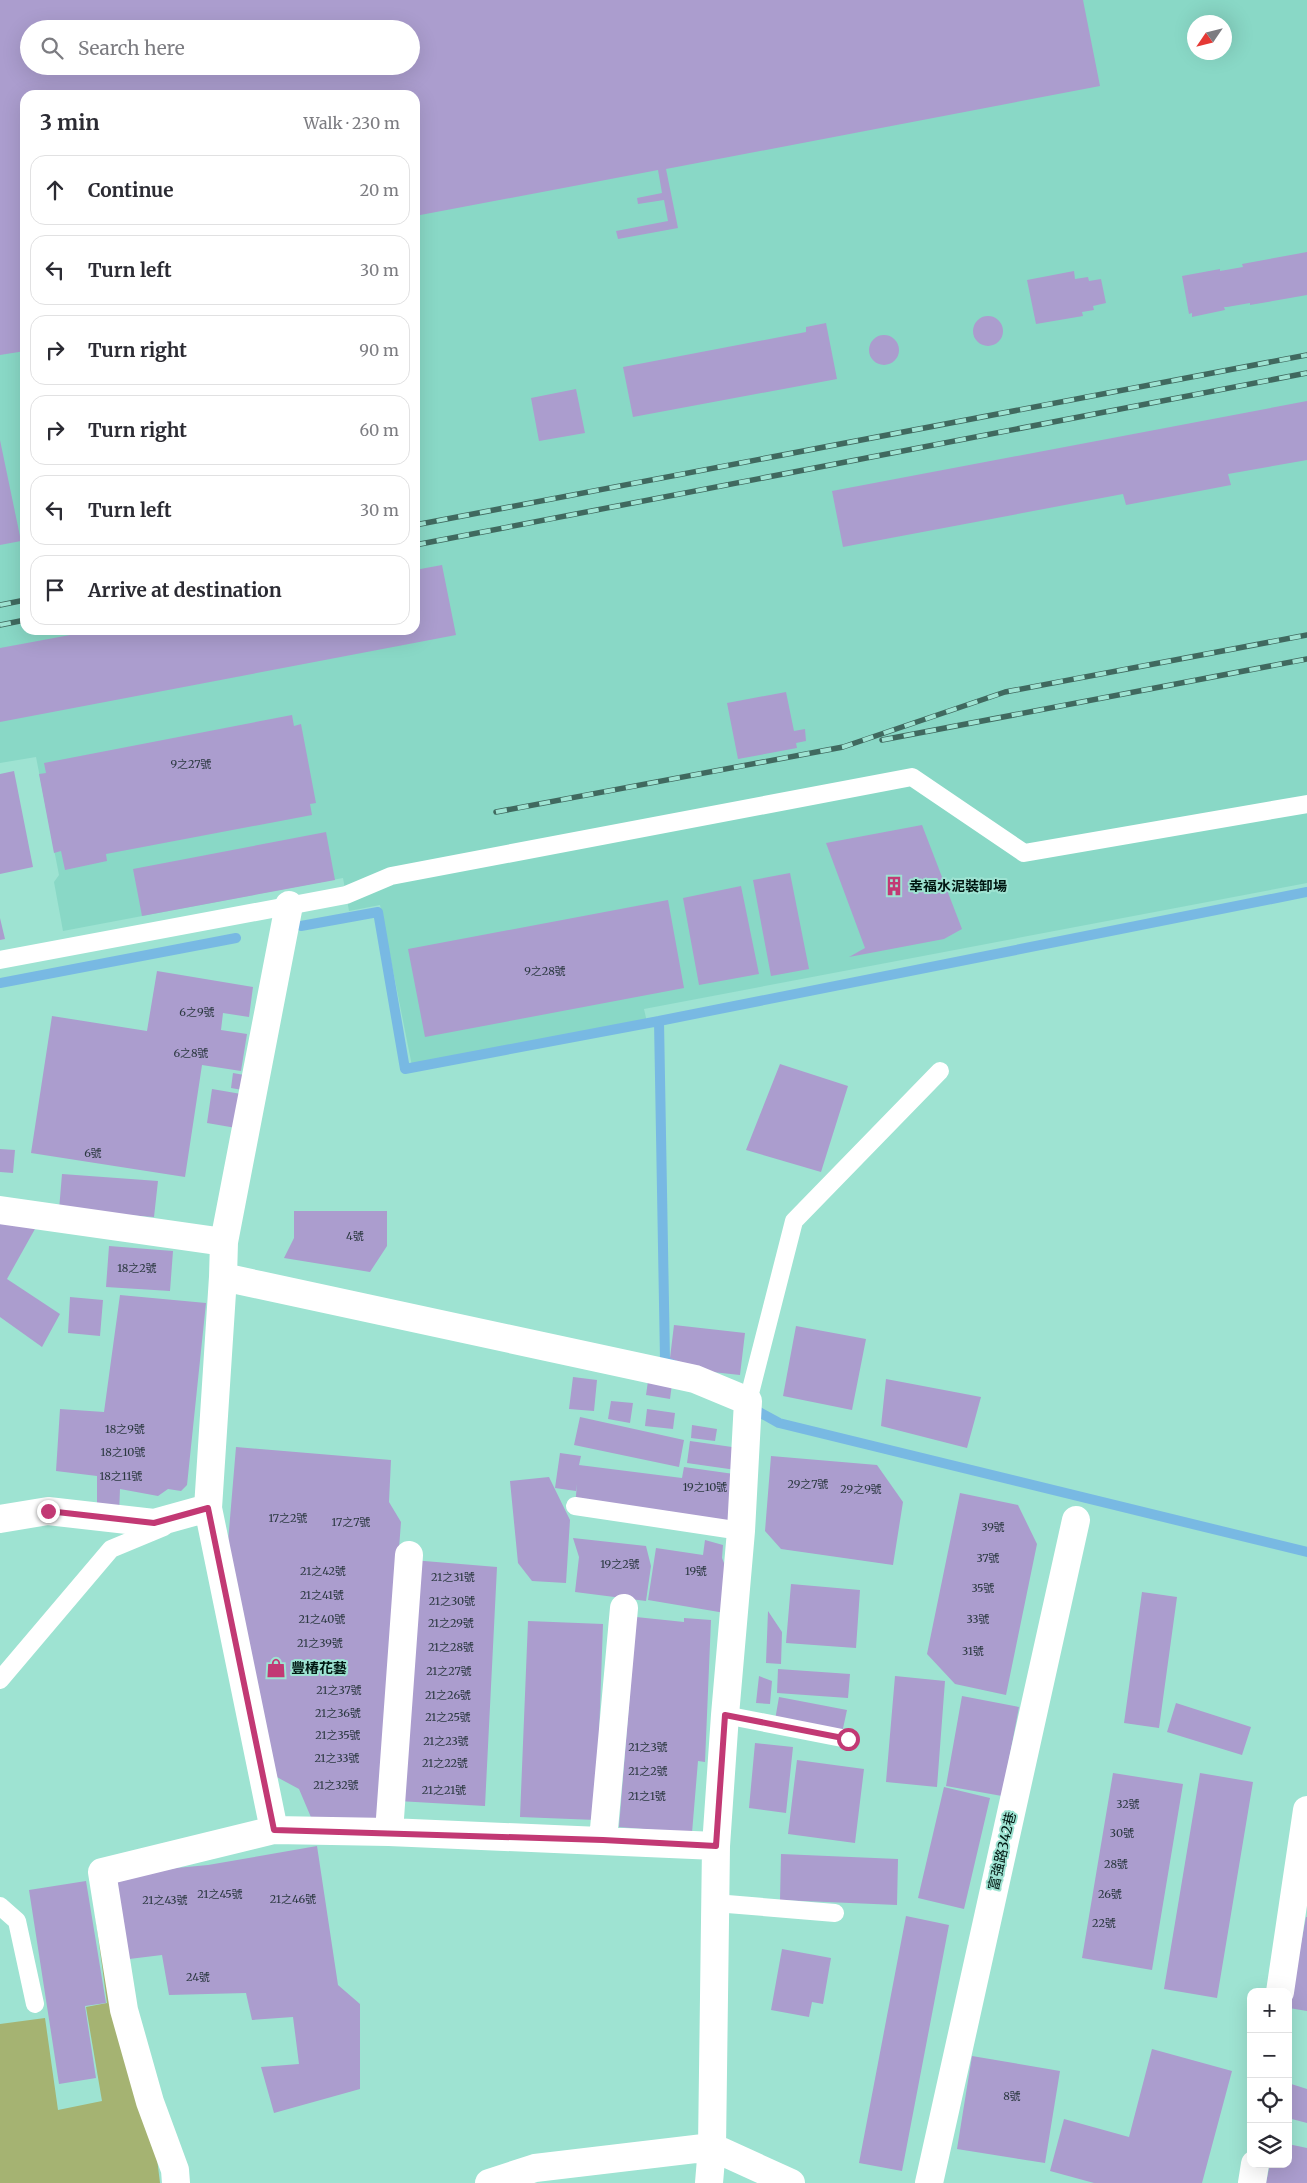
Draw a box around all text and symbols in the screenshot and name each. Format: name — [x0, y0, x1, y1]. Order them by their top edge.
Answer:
north arrow — [1187, 15, 1232, 60]
search box — [20, 20, 420, 75]
icon: search — [38, 34, 66, 62]
text: Search here — [78, 36, 185, 60]
text: 3 min — [40, 109, 99, 136]
text: Walk · 230 m — [304, 113, 400, 133]
icon: ahead — [41, 176, 69, 204]
text: Continue — [88, 178, 174, 202]
text: 20 m — [360, 180, 399, 200]
icon: left — [41, 256, 69, 284]
text: Turn left — [88, 258, 172, 282]
text: 30 m — [360, 260, 399, 280]
icon: right — [41, 336, 69, 364]
text: Turn right — [88, 338, 187, 362]
text: 90 m — [359, 340, 399, 360]
icon: right — [41, 416, 69, 444]
text: Turn right — [88, 418, 187, 442]
text: 60 m — [359, 420, 399, 440]
icon: left — [41, 496, 69, 524]
text: Turn left — [88, 498, 172, 522]
text: 30 m — [360, 500, 399, 520]
icon: arrive — [41, 576, 69, 604]
text: Arrive at destination — [88, 578, 282, 602]
house number: 9之27號 — [170, 757, 212, 771]
building icon: 幸福水泥裝卸場 — [883, 875, 905, 897]
place label: 幸福水泥裝卸場 — [909, 877, 1007, 895]
house number: 9之28號 — [524, 964, 566, 978]
house number: 6之9號 — [179, 1005, 215, 1019]
house number: 6之8號 — [173, 1046, 209, 1060]
house number: 6號 — [84, 1146, 102, 1160]
house number: 4號 — [346, 1229, 364, 1243]
house number: 18之2號 — [117, 1261, 157, 1275]
house number: 18之9號 — [105, 1422, 145, 1436]
house number: 18之10號 — [101, 1445, 145, 1459]
house number: 18之11號 — [100, 1469, 142, 1483]
house number: 29之7號 — [787, 1477, 829, 1491]
house number: 19之10號 — [683, 1480, 727, 1494]
house number: 29之9號 — [840, 1482, 882, 1496]
route end — [37, 1500, 60, 1523]
house number: 17之2號 — [268, 1511, 308, 1525]
house number: 17之7號 — [332, 1515, 370, 1529]
house number: 39號 — [981, 1520, 1005, 1534]
house number: 37號 — [976, 1551, 1000, 1565]
house number: 19之2號 — [600, 1557, 640, 1571]
house number: 21之42號 — [300, 1564, 346, 1578]
house number: 19號 — [685, 1564, 707, 1578]
house number: 21之31號 — [431, 1570, 475, 1584]
house number: 35號 — [971, 1581, 995, 1595]
house number: 21之41號 — [300, 1588, 344, 1602]
house number: 21之30號 — [429, 1594, 475, 1608]
house number: 21之40號 — [299, 1612, 345, 1626]
house number: 33號 — [966, 1612, 990, 1626]
house number: 21之29號 — [428, 1616, 474, 1630]
house number: 21之39號 — [297, 1636, 343, 1650]
house number: 21之28號 — [428, 1640, 474, 1654]
house number: 31號 — [962, 1644, 984, 1658]
shop icon: 豐椿花藝 — [265, 1657, 287, 1679]
place label: 豐椿花藝 — [291, 1659, 347, 1677]
house number: 21之27號 — [426, 1664, 472, 1678]
house number: 21之37號 — [316, 1683, 362, 1697]
house number: 21之26號 — [425, 1688, 471, 1702]
house number: 21之36號 — [315, 1706, 361, 1720]
house number: 21之25號 — [425, 1710, 471, 1724]
house number: 21之35號 — [315, 1728, 361, 1742]
route start — [837, 1728, 860, 1751]
house number: 21之23號 — [423, 1734, 469, 1748]
house number: 21之3號 — [628, 1740, 668, 1754]
house number: 21之33號 — [314, 1751, 360, 1765]
house number: 21之22號 — [422, 1756, 468, 1770]
house number: 21之2號 — [628, 1764, 668, 1778]
house number: 21之32號 — [313, 1778, 359, 1792]
house number: 21之21號 — [422, 1783, 466, 1797]
house number: 21之1號 — [628, 1789, 666, 1803]
house number: 32號 — [1116, 1797, 1140, 1811]
street label: 富強路342巷 — [984, 1810, 1020, 1892]
house number: 30號 — [1110, 1826, 1134, 1840]
house number: 28號 — [1104, 1857, 1128, 1871]
house number: 21之45號 — [197, 1887, 243, 1901]
house number: 26號 — [1098, 1887, 1122, 1901]
house number: 21之46號 — [270, 1892, 316, 1906]
house number: 21之43號 — [142, 1893, 188, 1907]
house number: 22號 — [1092, 1916, 1116, 1930]
house number: 24號 — [186, 1970, 210, 1984]
map controls — [1247, 1988, 1292, 2168]
button: + — [1247, 1988, 1292, 2033]
button: − — [1247, 2033, 1292, 2078]
button: locate — [1247, 2078, 1292, 2123]
house number: 8號 — [1003, 2089, 1021, 2103]
button: layers — [1247, 2123, 1292, 2168]

